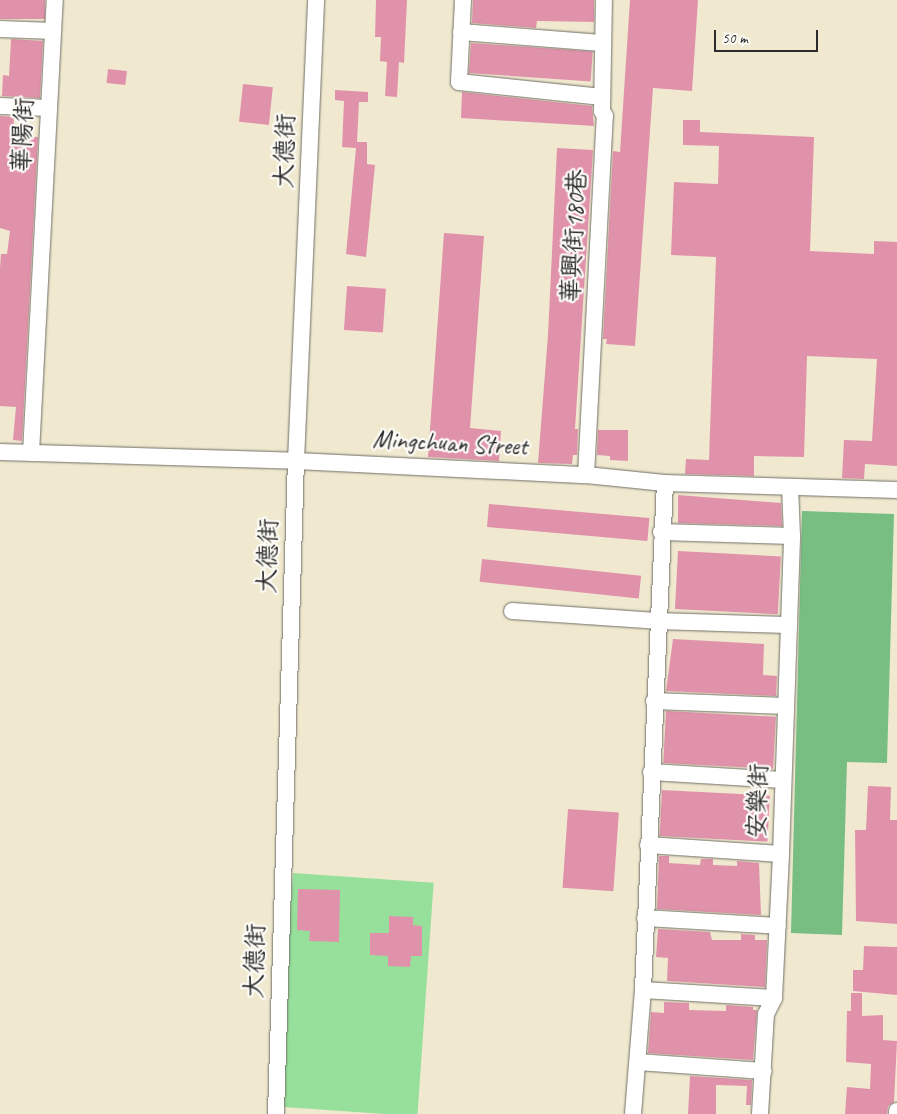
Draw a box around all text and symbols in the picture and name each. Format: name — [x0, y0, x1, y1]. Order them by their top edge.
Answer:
scale bar — [717, 20, 821, 52]
text: 50 m — [722, 29, 748, 48]
street label: 華陽街 — [6, 97, 40, 173]
street label: 大德街 — [269, 113, 301, 189]
street label: 華興街180巷 — [556, 168, 592, 304]
street label: Mingchuan Street — [372, 424, 528, 462]
street label: 大德街 — [252, 518, 284, 594]
street label: 安樂街 — [742, 763, 774, 839]
street label: 大德街 — [239, 923, 271, 999]

